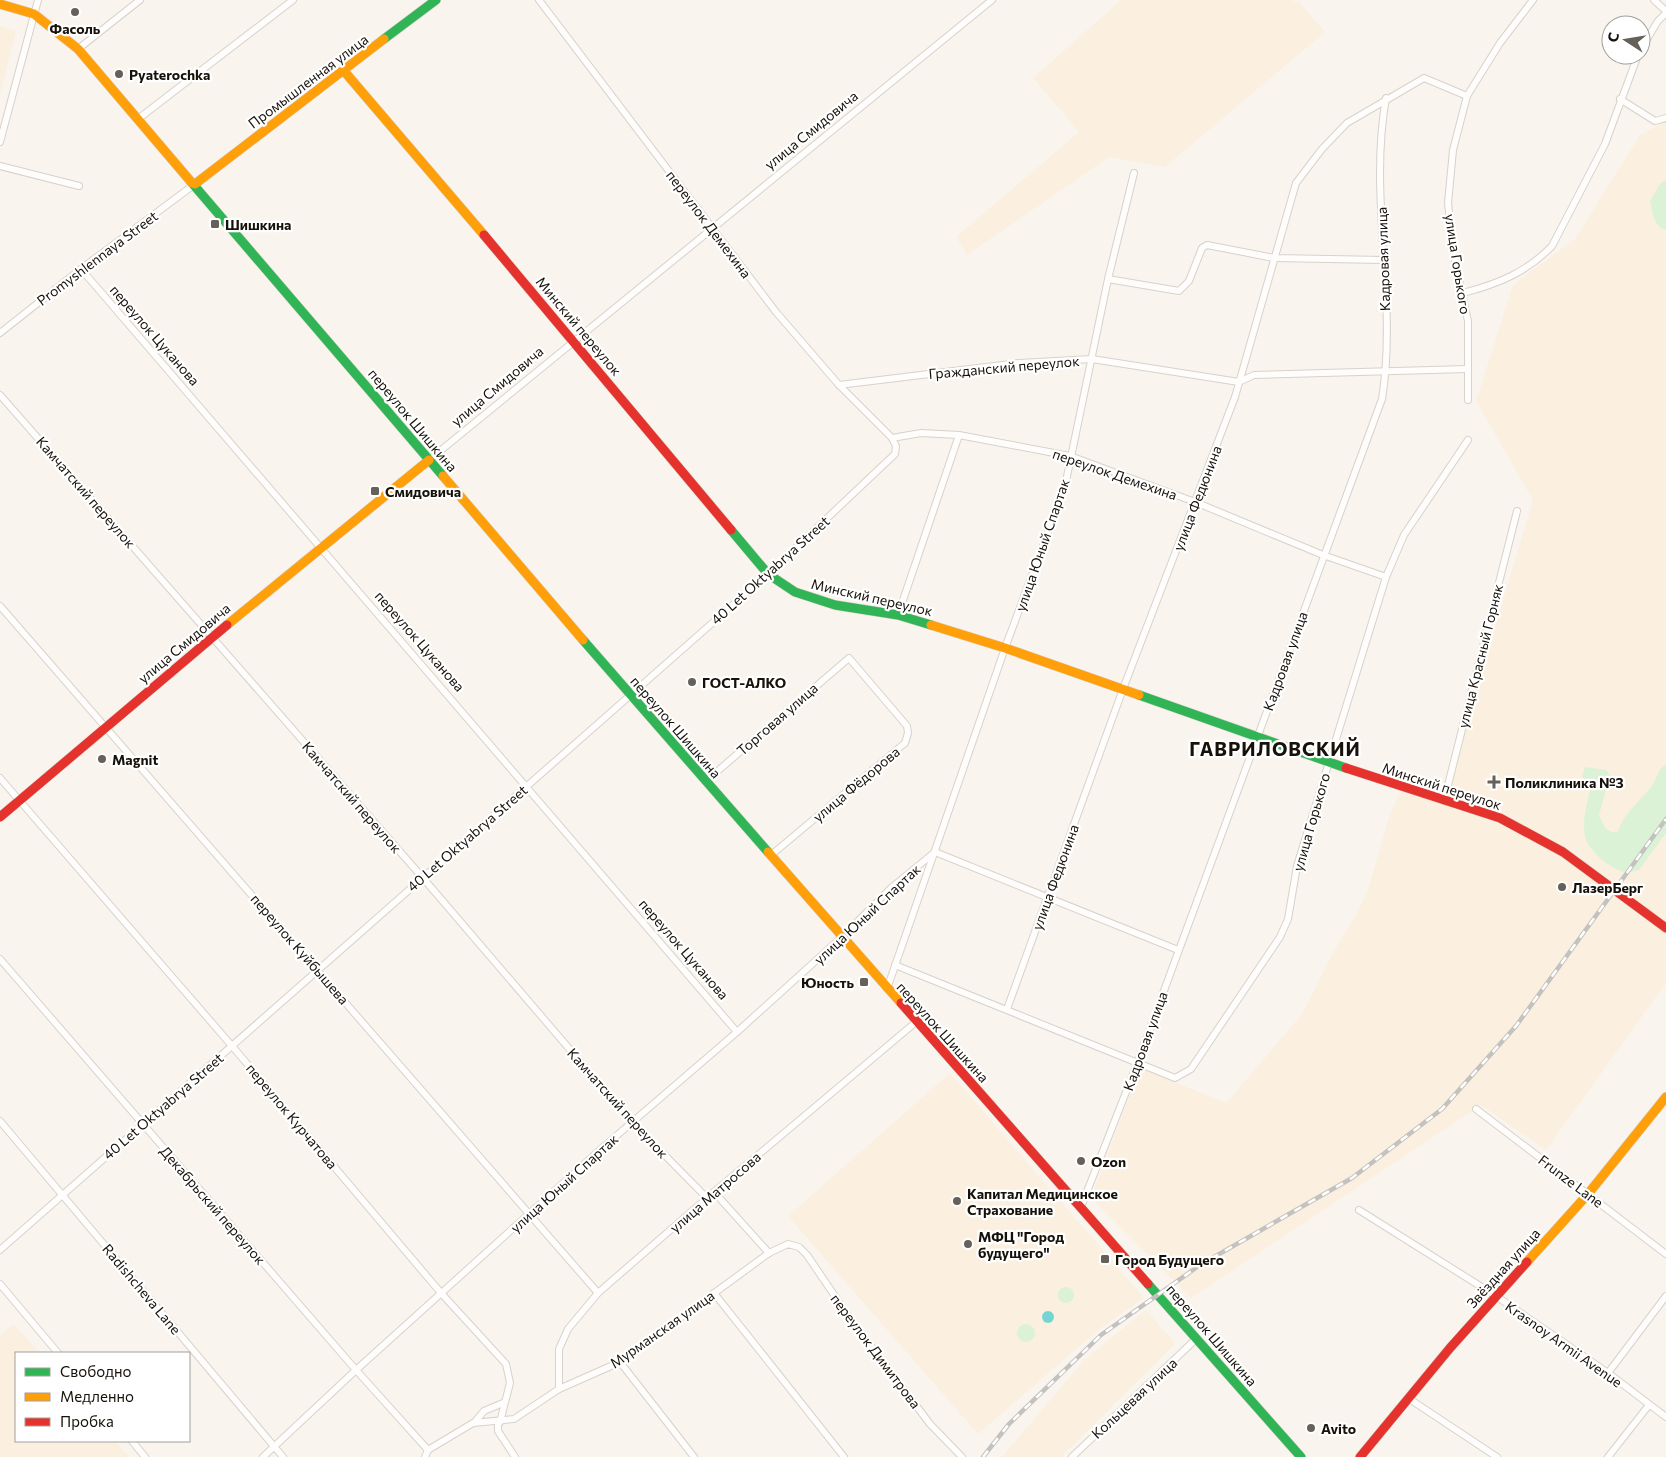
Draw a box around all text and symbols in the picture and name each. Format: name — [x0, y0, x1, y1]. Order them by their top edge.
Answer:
marker: Фасоль — [69, 6, 81, 18]
north arrow — [1601, 15, 1651, 65]
place label: Фасоль — [50, 20, 101, 37]
street label: Промышленная улица — [245, 30, 371, 132]
text: С — [1603, 31, 1622, 44]
place label: Pyaterochka — [129, 66, 211, 83]
marker: Pyaterochka — [113, 68, 125, 80]
street label: улица Смидовича — [761, 87, 861, 173]
street label: переулок Демехина — [663, 167, 755, 281]
street label: Promyshlennaya Street — [33, 207, 161, 309]
street label: Кадровая улица — [1373, 207, 1393, 311]
street label: улица Горького — [1442, 213, 1474, 315]
place label: Шишкина — [225, 216, 291, 233]
marker: Шишкина — [209, 218, 221, 230]
street label: Минский переулок — [533, 273, 626, 379]
street label: переулок Цуканова — [107, 281, 203, 389]
street label: улица Смидовича — [447, 342, 547, 430]
street label: Гражданский переулок — [928, 352, 1081, 382]
street label: переулок Шишкина — [365, 365, 461, 475]
street label: Камчатский переулок — [33, 433, 139, 552]
street label: улица Федюнина — [1169, 443, 1225, 553]
street label: переулок Демехина — [1051, 445, 1179, 503]
street label: улица Юный Спартак — [1011, 476, 1073, 614]
place label: Смидовича — [385, 483, 461, 500]
marker: Смидовича — [369, 485, 381, 497]
street label: 40 Let Oktyabrya Street — [707, 512, 833, 628]
street label: Минский переулок — [810, 575, 935, 619]
street label: улица Красный Горняк — [1454, 582, 1506, 730]
street label: переулок Цуканова — [372, 587, 468, 695]
street label: улица Смидовича — [134, 599, 234, 687]
street label: Кадровая улица — [1259, 609, 1311, 713]
street label: переулок Шишкина — [627, 673, 725, 781]
place label: ГОСТ-АЛКО — [702, 674, 786, 691]
marker: ГОСТ-АЛКО — [686, 676, 698, 688]
street label: Торговая улица — [733, 679, 821, 759]
district label: ГАВРИЛОВСКИЙ — [1189, 737, 1361, 760]
street label: Камчатский переулок — [299, 738, 405, 857]
street label: улица Фёдорова — [809, 743, 903, 825]
place label: Magnit — [112, 751, 158, 768]
marker: Magnit — [96, 753, 108, 765]
street label: Минский переулок — [1380, 759, 1504, 813]
street label: улица Горького — [1289, 771, 1333, 873]
place label: Поликлиника №3 — [1505, 774, 1624, 791]
marker: Поликлиника №3 — [1487, 775, 1501, 789]
street label: 40 Let Oktyabrya Street — [403, 781, 531, 895]
street label: улица Федюнина — [1028, 822, 1082, 932]
street label: улица Юный Спартак — [810, 860, 924, 968]
place label: ЛазерБерг — [1572, 879, 1643, 896]
marker: ЛазерБерг — [1556, 881, 1568, 893]
street label: переулок Куйбышева — [247, 890, 353, 1008]
street label: переулок Цуканова — [636, 895, 732, 1003]
place label: Юность — [801, 974, 854, 991]
marker: Юность — [858, 976, 870, 988]
street label: переулок Шишкина — [893, 978, 993, 1086]
street label: Кадровая улица — [1119, 989, 1171, 1093]
street label: Камчатский переулок — [564, 1044, 672, 1162]
street label: 40 Let Oktyabrya Street — [99, 1049, 227, 1163]
street label: переулок Курчатова — [243, 1060, 341, 1172]
street label: улица Юный Спартак — [507, 1130, 622, 1236]
street label: Декабрьский переулок — [157, 1142, 269, 1268]
street label: улица Матросова — [666, 1148, 764, 1236]
street label: Frunze Lane — [1535, 1151, 1607, 1211]
place label: Ozon — [1091, 1153, 1126, 1170]
marker: Ozon — [1075, 1155, 1087, 1167]
place label: Капитал Медицинское Страхование — [967, 1185, 1118, 1218]
marker: Капитал Медицинское Страхование — [951, 1195, 963, 1207]
street label: Звёздная улица — [1463, 1225, 1543, 1311]
place label: МФЦ "Город будущего" — [978, 1228, 1064, 1261]
marker: МФЦ "Город будущего" — [962, 1238, 974, 1250]
street label: Radishcheva Lane — [99, 1240, 185, 1338]
place label: Город Будущего — [1115, 1251, 1224, 1268]
marker: Город Будущего — [1099, 1253, 1111, 1265]
street label: переулок Шишкина — [1163, 1281, 1261, 1389]
street label: Мурманская улица — [607, 1287, 717, 1371]
street label: переулок Димитрова — [827, 1290, 925, 1412]
street label: Krasnoy Armii Avenue — [1502, 1297, 1626, 1391]
legend — [15, 1352, 190, 1442]
street label: Кольцевая улица — [1088, 1354, 1180, 1442]
text: Свободно — [60, 1362, 131, 1380]
text: Медленно — [60, 1387, 134, 1405]
text: Пробка — [60, 1412, 114, 1430]
place label: Avito — [1321, 1420, 1356, 1437]
marker: Avito — [1305, 1422, 1317, 1434]

